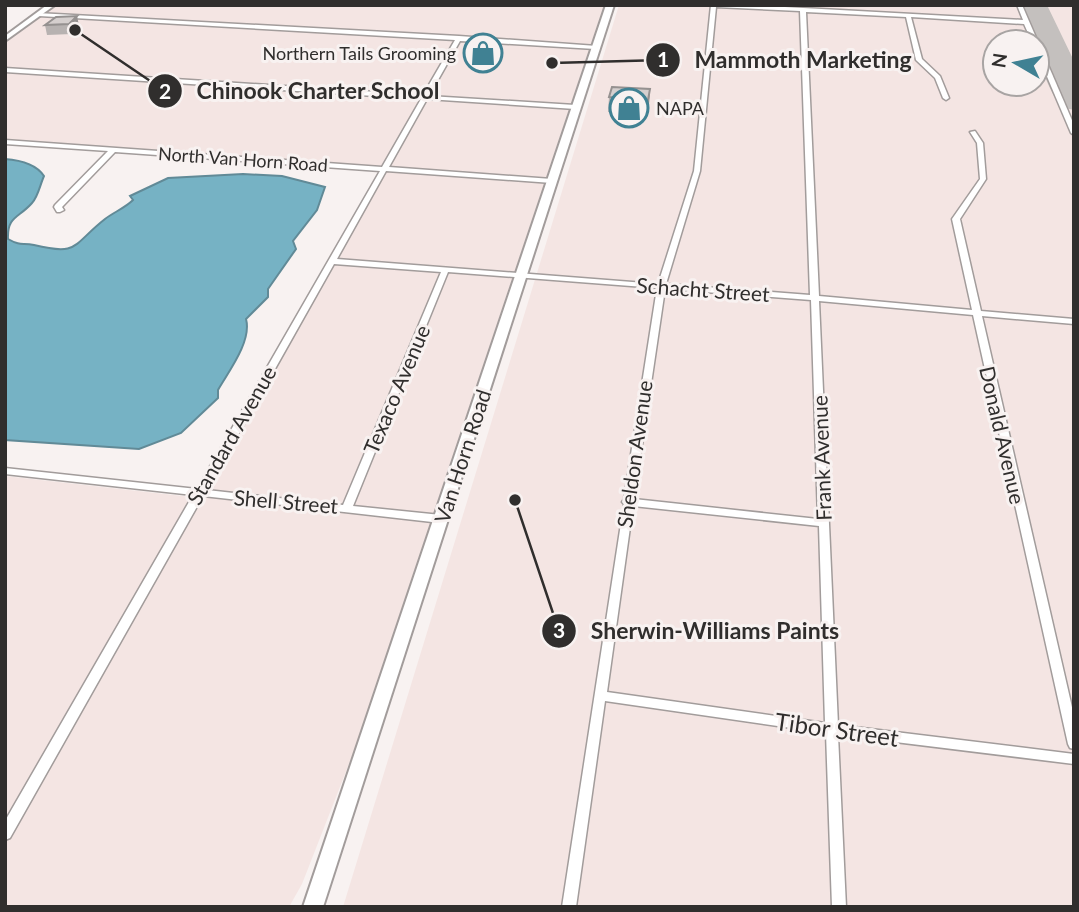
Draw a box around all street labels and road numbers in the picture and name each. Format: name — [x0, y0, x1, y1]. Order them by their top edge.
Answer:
street label: North Van Horn Road — [157, 142, 329, 176]
street label: Schacht Street — [636, 272, 771, 306]
street label: Texaco Avenue — [358, 321, 434, 457]
street label: Standard Avenue — [181, 361, 281, 509]
street label: Donald Avenue — [975, 364, 1031, 506]
street label: Sheldon Avenue — [611, 379, 657, 529]
street label: Van Horn Road — [429, 386, 495, 526]
street label: Frank Avenue — [806, 395, 836, 521]
street label: Shell Street — [233, 484, 340, 518]
street label: Tibor Street — [773, 706, 901, 752]

